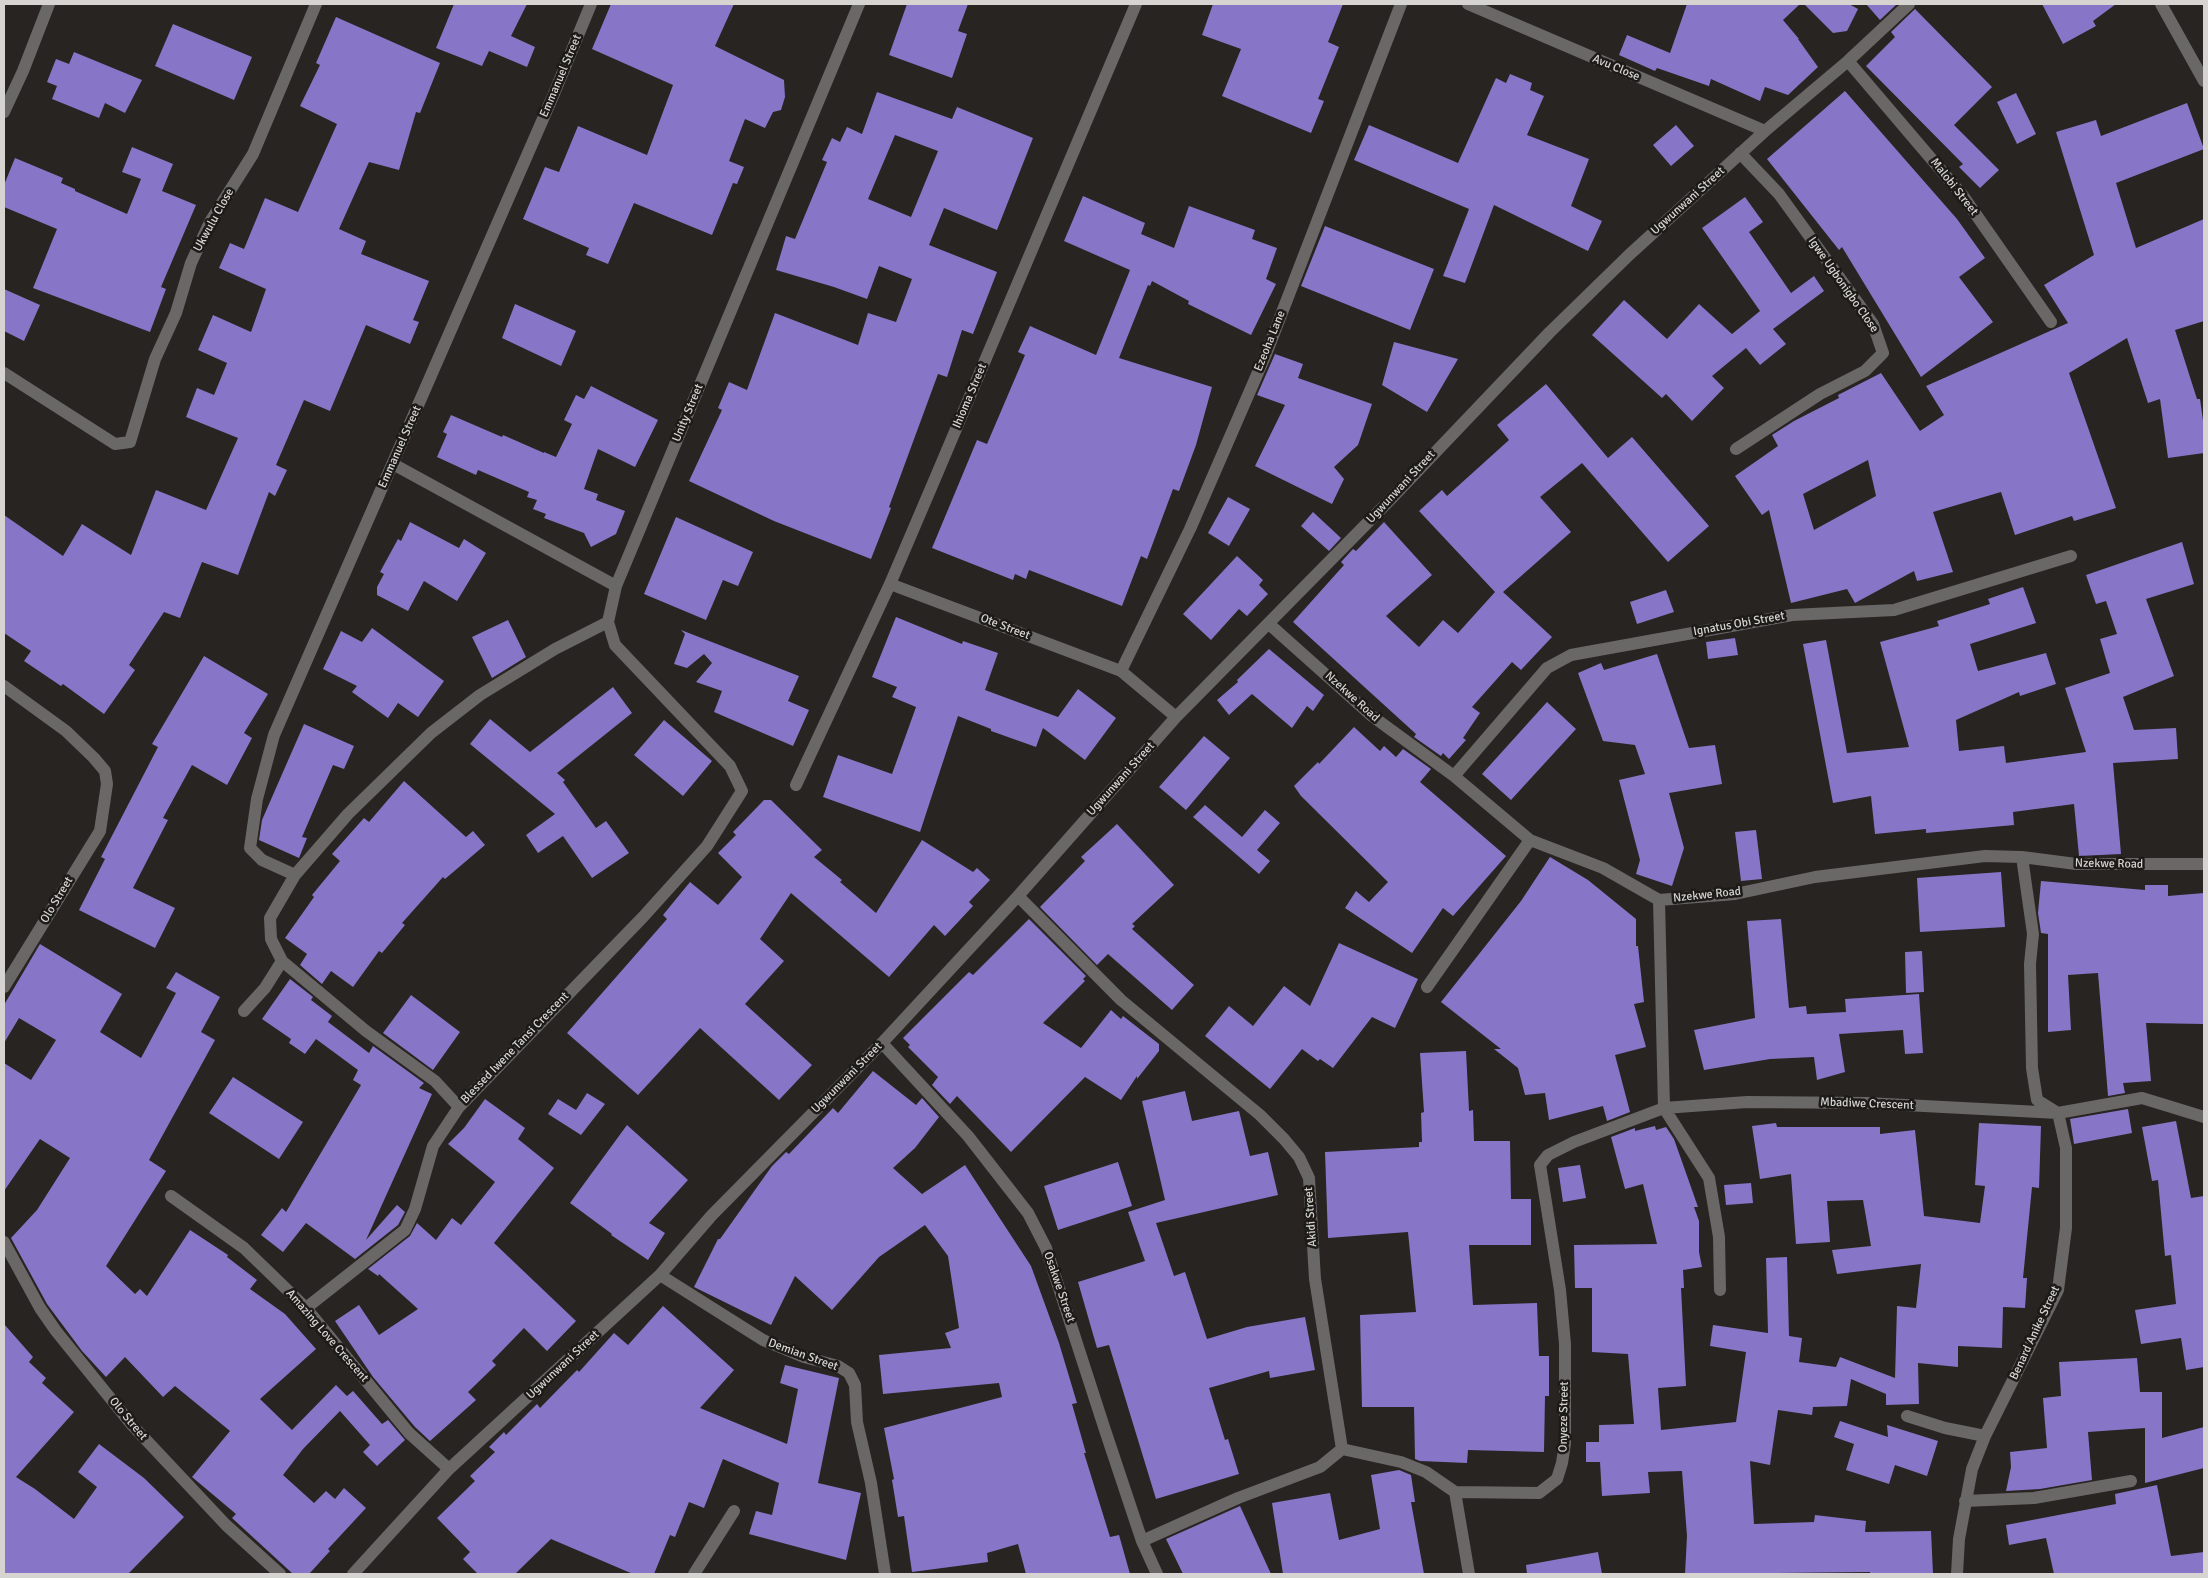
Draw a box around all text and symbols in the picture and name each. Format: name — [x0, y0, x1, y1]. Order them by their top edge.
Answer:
street label: Emmanuel Street — [537, 32, 585, 120]
street label: Avu Close — [1590, 52, 1642, 84]
street label: Malobi Street — [1927, 155, 1981, 219]
street label: Ugwunwani Street — [1648, 164, 1728, 238]
street label: Ukwulu Close — [191, 186, 237, 254]
street label: Igwe Ugbonigbo Close — [1805, 234, 1881, 336]
street label: Ezeoha Lane — [1251, 309, 1289, 373]
street label: Ihioma Street — [950, 361, 990, 431]
street label: Unity Street — [669, 382, 707, 444]
street label: Emmanuel Street — [375, 404, 425, 490]
street label: Ugwunwani Street — [1364, 448, 1438, 526]
street label: Ignatus Obi Street — [1692, 609, 1786, 639]
street label: Ote Street — [978, 611, 1032, 643]
street label: Nzekwe Road — [1322, 669, 1382, 725]
street label: Ugwunwani Street — [1084, 739, 1158, 819]
street label: Nzekwe Road — [2075, 856, 2143, 872]
street label: Olo Street — [38, 874, 76, 926]
street label: Nzekwe Road — [1672, 884, 1742, 906]
street label: Blessed Iwene Tansi Crescent — [458, 989, 572, 1107]
street label: Ugwunwani Street — [809, 1040, 885, 1116]
street label: Mbadiwe Crescent — [1820, 1095, 1914, 1113]
street label: Akidi Street — [1302, 1187, 1320, 1247]
street label: Osakwe Street — [1040, 1250, 1078, 1324]
street label: Benard Anike Street — [2007, 1284, 2063, 1382]
street label: Amazing Love Crescent — [283, 1287, 371, 1385]
street label: Ugwunwani Street — [524, 1328, 602, 1402]
street label: Demian Street — [766, 1336, 840, 1374]
street label: Onyeze Street — [1556, 1381, 1572, 1453]
street label: Olo Street — [106, 1395, 150, 1443]

